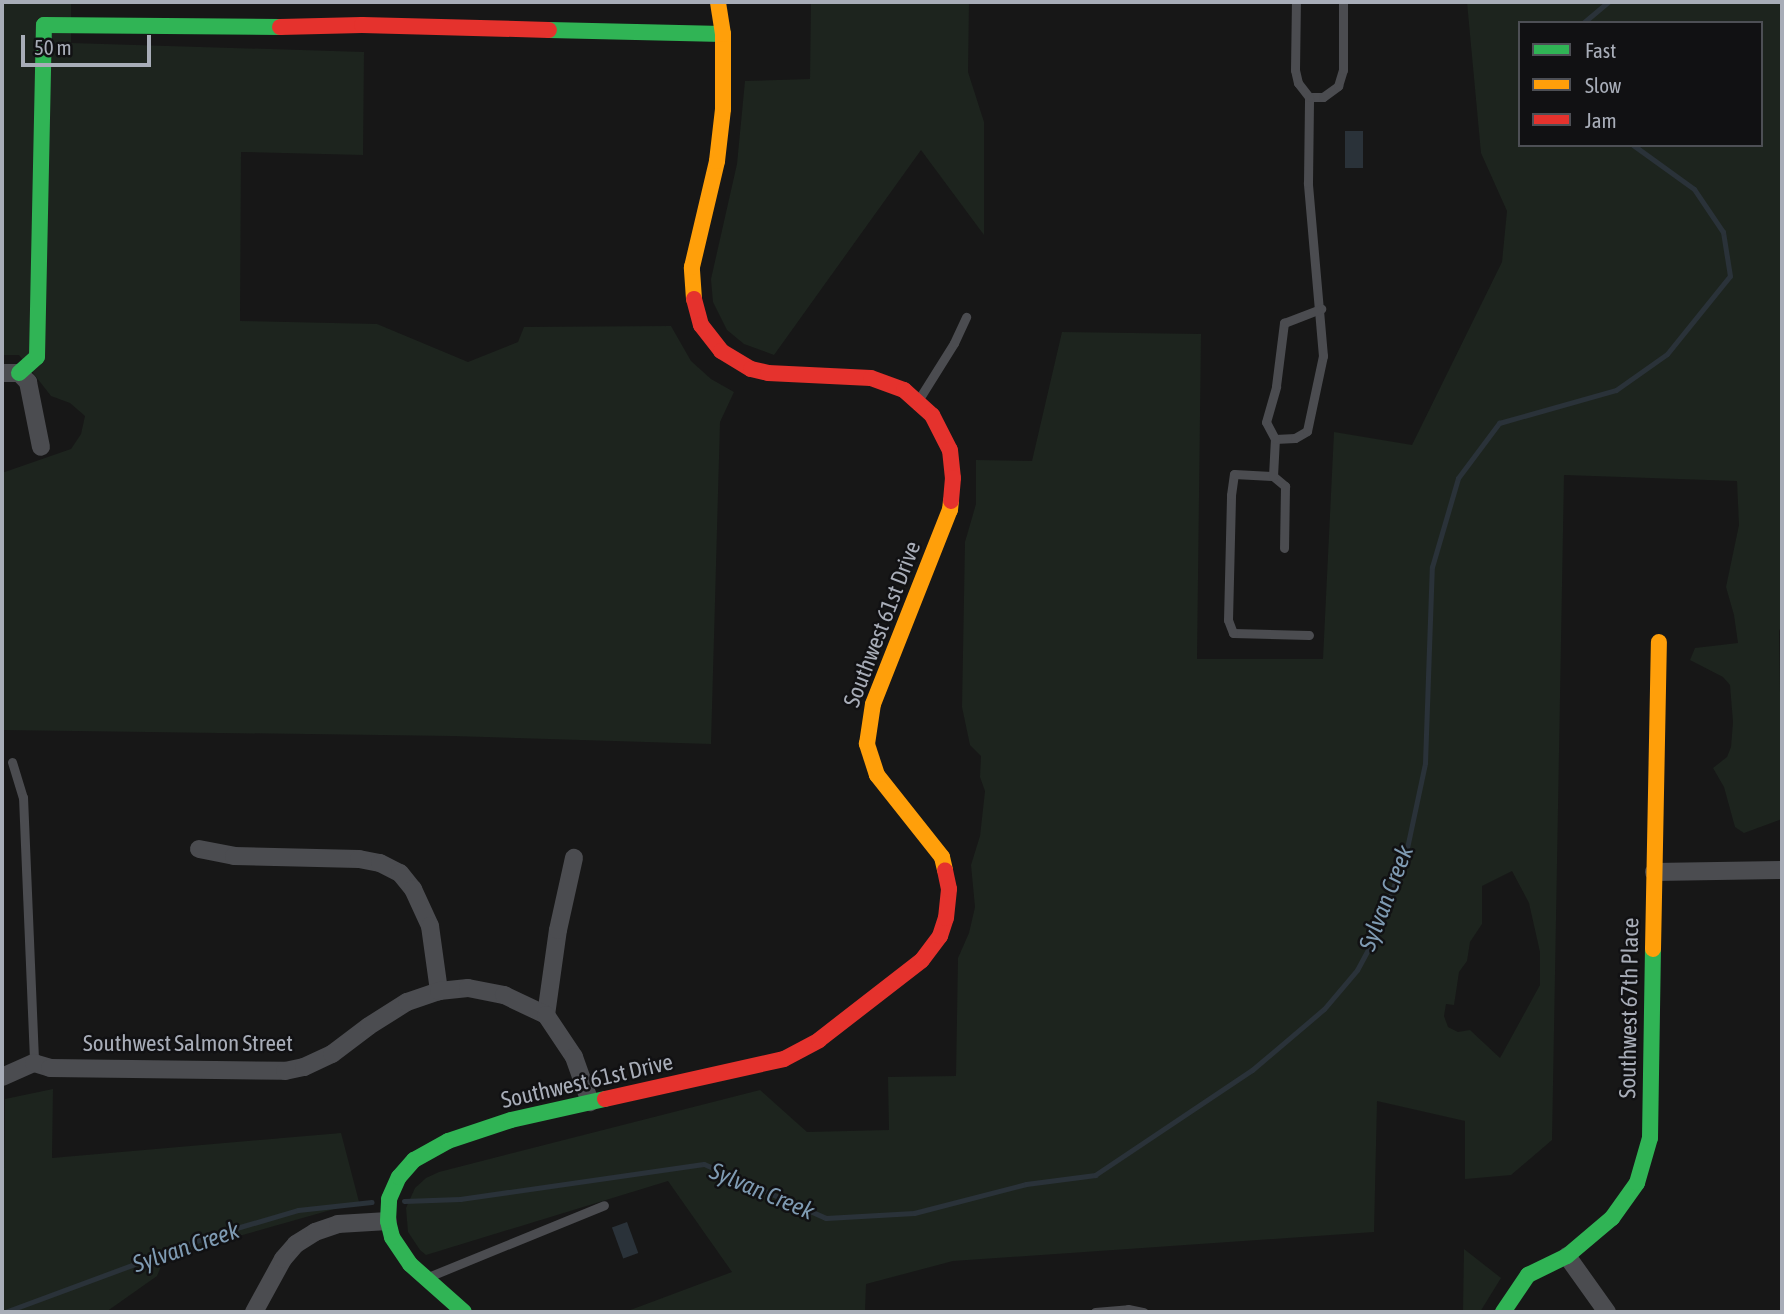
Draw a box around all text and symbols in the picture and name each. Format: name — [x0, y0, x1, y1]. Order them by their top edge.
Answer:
scale bar — [24, 21, 154, 65]
legend — [1518, 21, 1763, 147]
text: 50 m — [34, 35, 72, 59]
text: Fast — [1585, 38, 1616, 62]
text: Slow — [1585, 73, 1621, 97]
text: Jam — [1585, 108, 1617, 132]
street label: Southwest 61st Drive — [838, 537, 926, 711]
water label: Sylvan Creek — [1353, 841, 1419, 955]
street label: Southwest 67th Place — [1614, 917, 1644, 1099]
street label: Southwest Salmon Street — [83, 1029, 293, 1057]
street label: Southwest 61st Drive — [498, 1048, 676, 1114]
water label: Sylvan Creek — [705, 1156, 819, 1226]
water label: Sylvan Creek — [129, 1215, 243, 1279]

